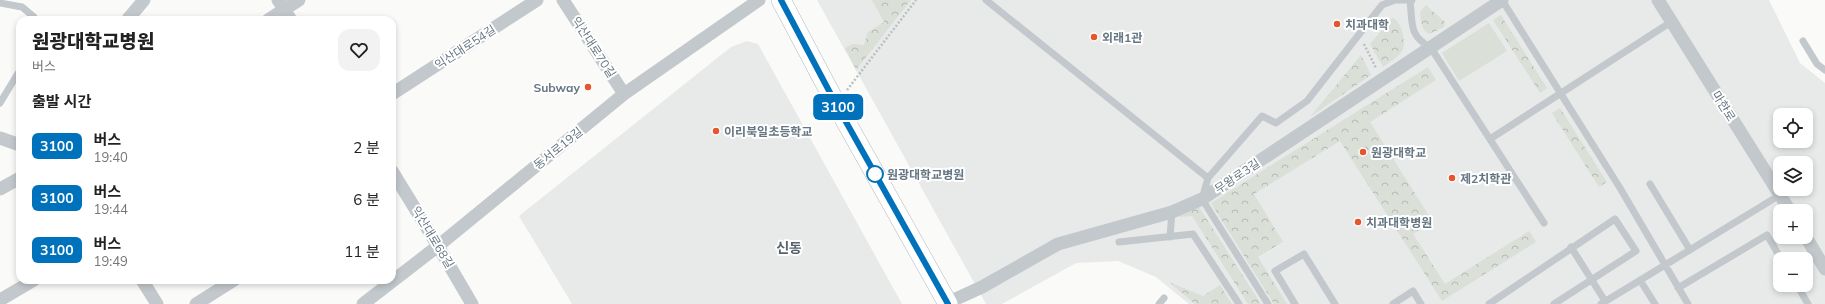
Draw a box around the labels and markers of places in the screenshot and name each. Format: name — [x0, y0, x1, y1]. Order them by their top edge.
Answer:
place label: 치과대학 — [1345, 17, 1389, 32]
marker: 치과대학 — [1332, 19, 1342, 29]
place label: 외래1관 — [1102, 30, 1142, 45]
marker: 외래1관 — [1089, 32, 1099, 42]
place label: Subway — [533, 80, 580, 95]
marker: Subway — [583, 82, 593, 92]
place label: 이리북일초등학교 — [724, 124, 812, 139]
marker: 이리북일초등학교 — [711, 126, 721, 136]
place label: 원광대학교 — [1371, 145, 1426, 160]
marker: 원광대학교 — [1358, 147, 1368, 157]
marker: 원광대학교병원 — [866, 165, 884, 183]
place label: 원광대학교병원 — [887, 167, 964, 182]
place label: 제2치학관 — [1460, 171, 1511, 186]
marker: 제2치학관 — [1447, 173, 1457, 183]
place label: 치과대학병원 — [1366, 215, 1432, 230]
marker: 치과대학병원 — [1353, 217, 1363, 227]

